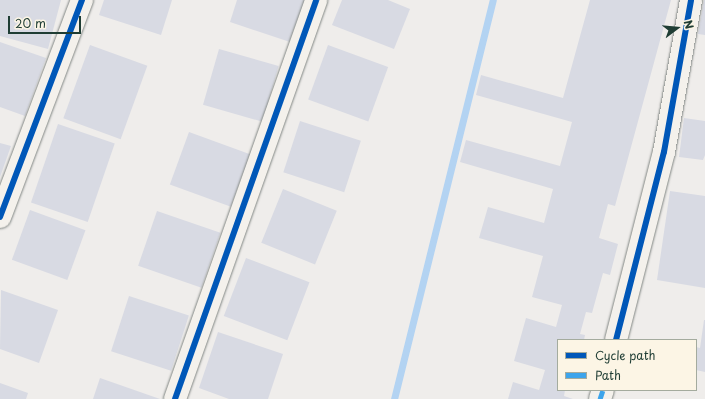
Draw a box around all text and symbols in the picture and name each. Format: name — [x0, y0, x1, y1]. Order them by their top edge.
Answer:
scale bar — [10, 8, 83, 34]
north arrow — [657, 8, 697, 48]
text: 20 m — [15, 14, 46, 32]
text: N — [680, 18, 698, 31]
legend — [557, 339, 697, 391]
text: Cycle path — [595, 346, 656, 364]
text: Path — [595, 366, 621, 384]

